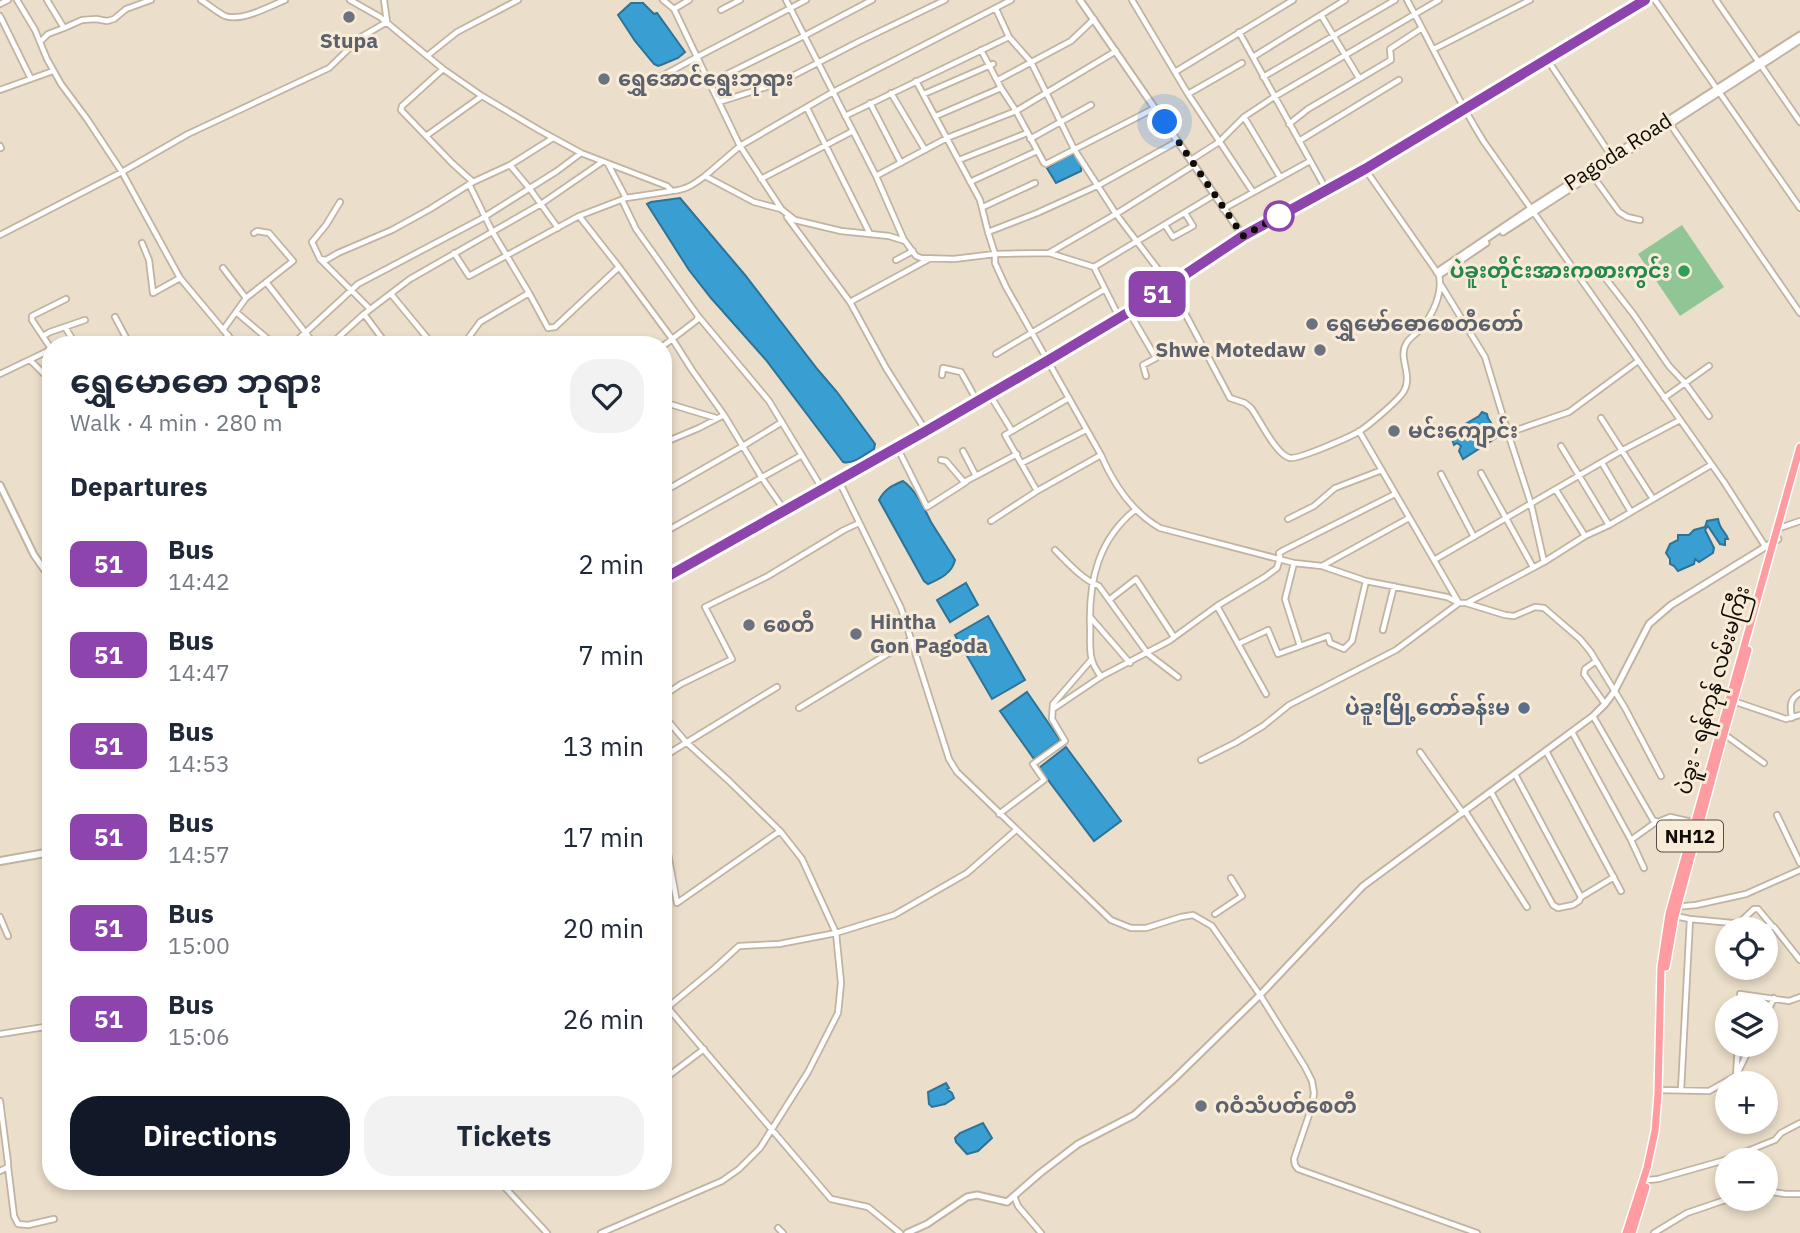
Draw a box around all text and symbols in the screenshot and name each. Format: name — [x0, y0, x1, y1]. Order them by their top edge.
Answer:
marker: Stupa — [341, 9, 357, 25]
place label: Stupa — [320, 26, 378, 54]
place label: ရွှေအောင်ရွေးဘုရား — [618, 63, 794, 96]
marker: ရွှေအောင်ရွေးဘုရား — [596, 71, 612, 87]
your location — [1147, 104, 1182, 139]
street label: Pagoda Road — [1558, 106, 1677, 196]
unlabelled marker — [1264, 201, 1294, 231]
place label: ပဲခူးတိုင်းအားကစားကွင်း — [1450, 255, 1670, 288]
marker: ပဲခူးတိုင်းအားကစားကွင်း — [1676, 263, 1692, 279]
line badge: 51 — [1126, 271, 1188, 317]
text: 51 — [1143, 278, 1171, 310]
place label: ရွှေမော်ဓောစေတီတော် — [1326, 308, 1523, 341]
marker: ရွှေမော်ဓောစေတီတော် — [1304, 316, 1320, 332]
place label: Shwe Motedaw — [1155, 335, 1306, 363]
marker: Shwe Motedaw — [1312, 342, 1328, 358]
text: ရွှေမောဓော ဘုရား — [70, 359, 322, 402]
button: heart — [570, 359, 644, 433]
text: Walk · 4 min · 280 m — [70, 407, 283, 437]
place label: မင်းကျောင်း — [1408, 415, 1518, 449]
marker: မင်းကျောင်း — [1386, 423, 1402, 439]
text: Departures — [70, 469, 208, 503]
text: Bus — [168, 532, 214, 566]
text: 2 min — [578, 547, 644, 581]
text: 51 — [94, 548, 123, 580]
text: 14:42 — [168, 566, 230, 596]
street label: ပဲခူး - ရန်ကုန် လမ်းမကြီး — [1668, 582, 1759, 798]
place label: Hintha Gon Pagoda — [870, 607, 988, 659]
place label: စေတီ — [763, 610, 814, 638]
marker: စေတီ — [741, 617, 757, 633]
text: Bus — [168, 623, 214, 657]
marker: Hintha Gon Pagoda — [848, 626, 864, 642]
text: 7 min — [578, 638, 644, 672]
text: 51 — [94, 639, 123, 671]
text: 14:47 — [168, 657, 230, 687]
place label: ပဲခူးမြို့တော်ခန်းမ — [1345, 692, 1510, 725]
marker: ပဲခူးမြို့တော်ခန်းမ — [1516, 700, 1532, 716]
text: Bus — [168, 714, 214, 748]
text: 13 min — [563, 729, 644, 763]
text: 51 — [94, 730, 123, 762]
text: 14:53 — [168, 748, 230, 778]
text: Bus — [168, 805, 214, 839]
text: 17 min — [563, 820, 644, 854]
road number: NH12 — [1657, 820, 1723, 852]
text: 51 — [94, 821, 123, 853]
text: 14:57 — [168, 839, 230, 869]
text: Bus — [168, 896, 214, 930]
text: 20 min — [563, 911, 644, 945]
text: 51 — [94, 912, 123, 944]
map controls — [1715, 917, 1778, 1211]
button: locate — [1715, 917, 1778, 980]
text: 15:00 — [168, 930, 230, 960]
text: Bus — [168, 987, 214, 1021]
button: layers — [1715, 994, 1778, 1057]
text: 26 min — [563, 1002, 644, 1036]
text: 51 — [94, 1003, 123, 1035]
text: 15:06 — [168, 1021, 230, 1051]
button: + — [1715, 1071, 1778, 1134]
place label: ဂဝံသံပတ်စေတီ — [1215, 1090, 1357, 1119]
button: Directions — [70, 1096, 350, 1176]
button: Tickets — [364, 1096, 644, 1176]
marker: ဂဝံသံပတ်စေတီ — [1193, 1098, 1209, 1114]
button: − — [1715, 1148, 1778, 1211]

